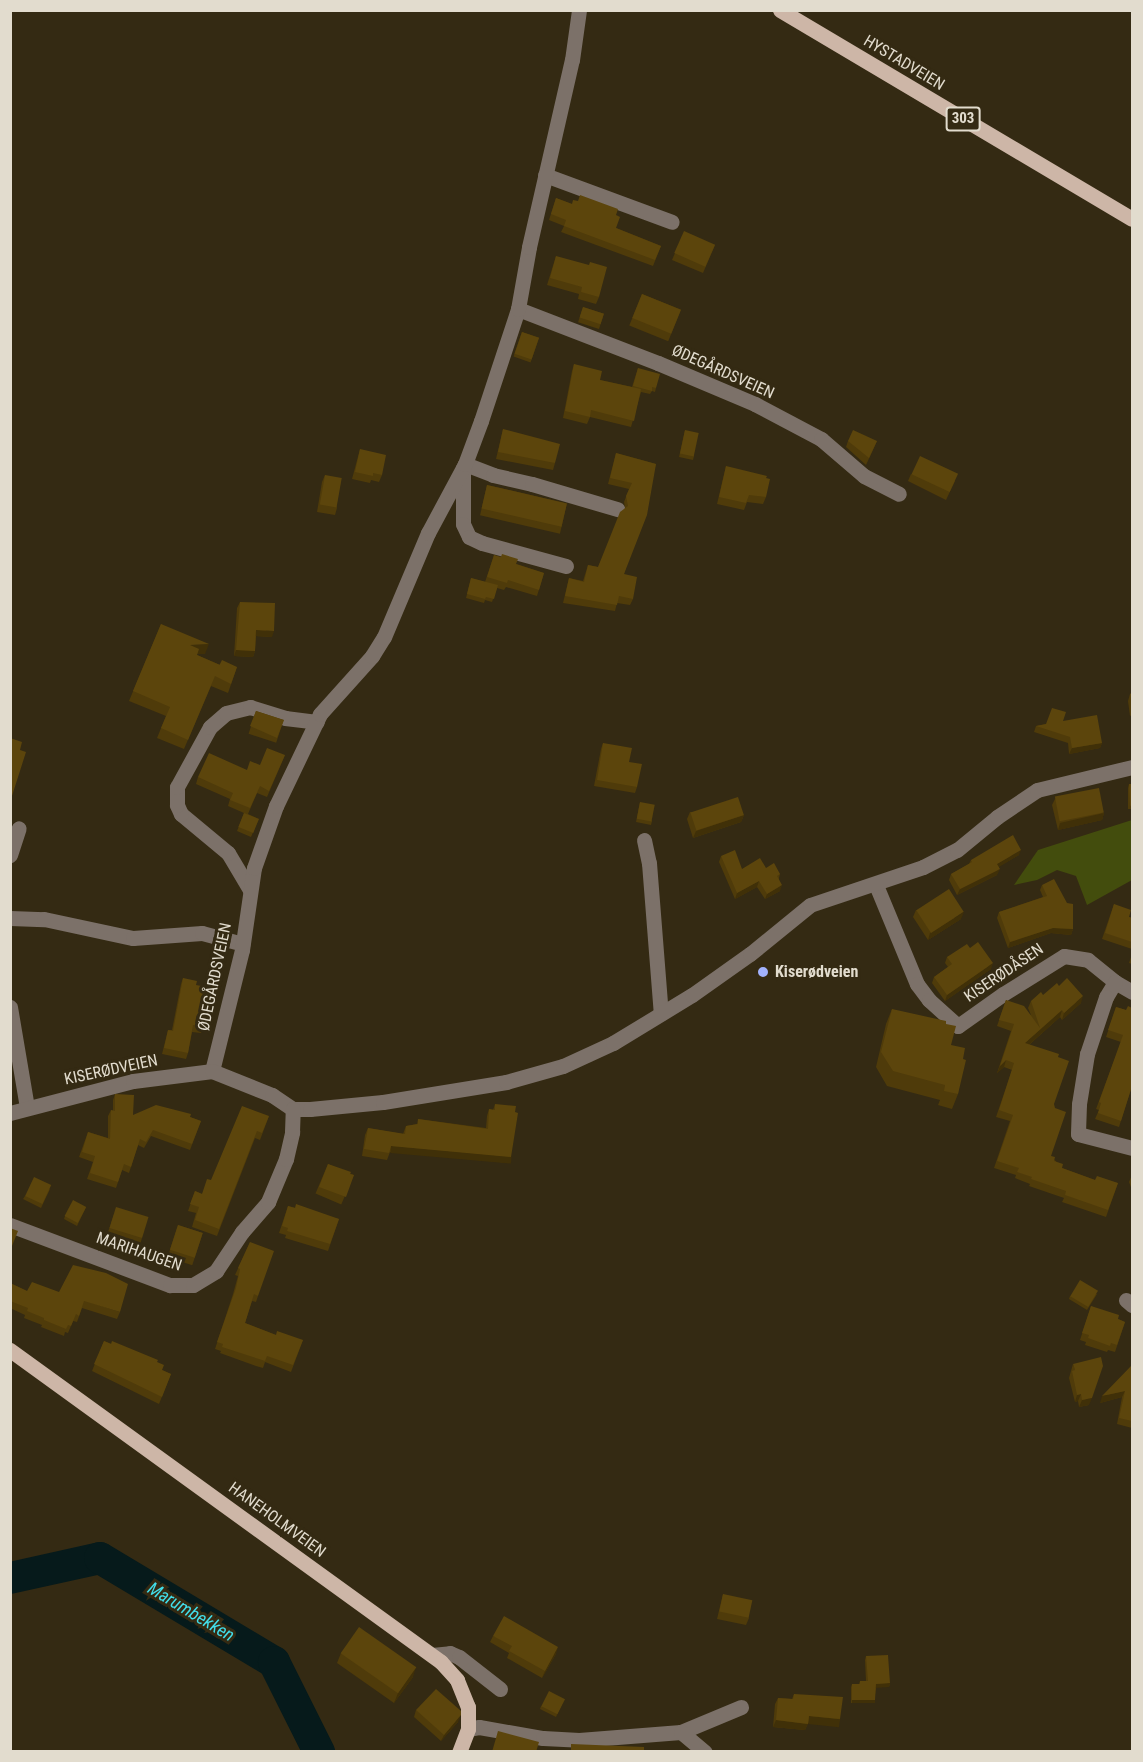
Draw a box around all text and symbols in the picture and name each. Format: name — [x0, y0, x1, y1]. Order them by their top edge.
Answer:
street label: HYSTADVEIEN — [860, 31, 948, 95]
road number: 303 — [945, 107, 981, 131]
street label: ØDEGÅRDSVEIEN — [669, 341, 777, 403]
street label: ØDEGÅRDSVEIEN — [194, 921, 236, 1033]
street label: KISERØDÅSEN — [961, 939, 1047, 1007]
place label: Kiserødveien — [775, 962, 858, 982]
marker: Kiserødveien — [756, 965, 770, 979]
street label: KISERØDVEIEN — [63, 1051, 159, 1089]
street label: MARIHAUGEN — [94, 1228, 184, 1276]
street label: HANEHOLMVEIEN — [225, 1478, 329, 1562]
water label: Marumbekken — [144, 1578, 238, 1646]

